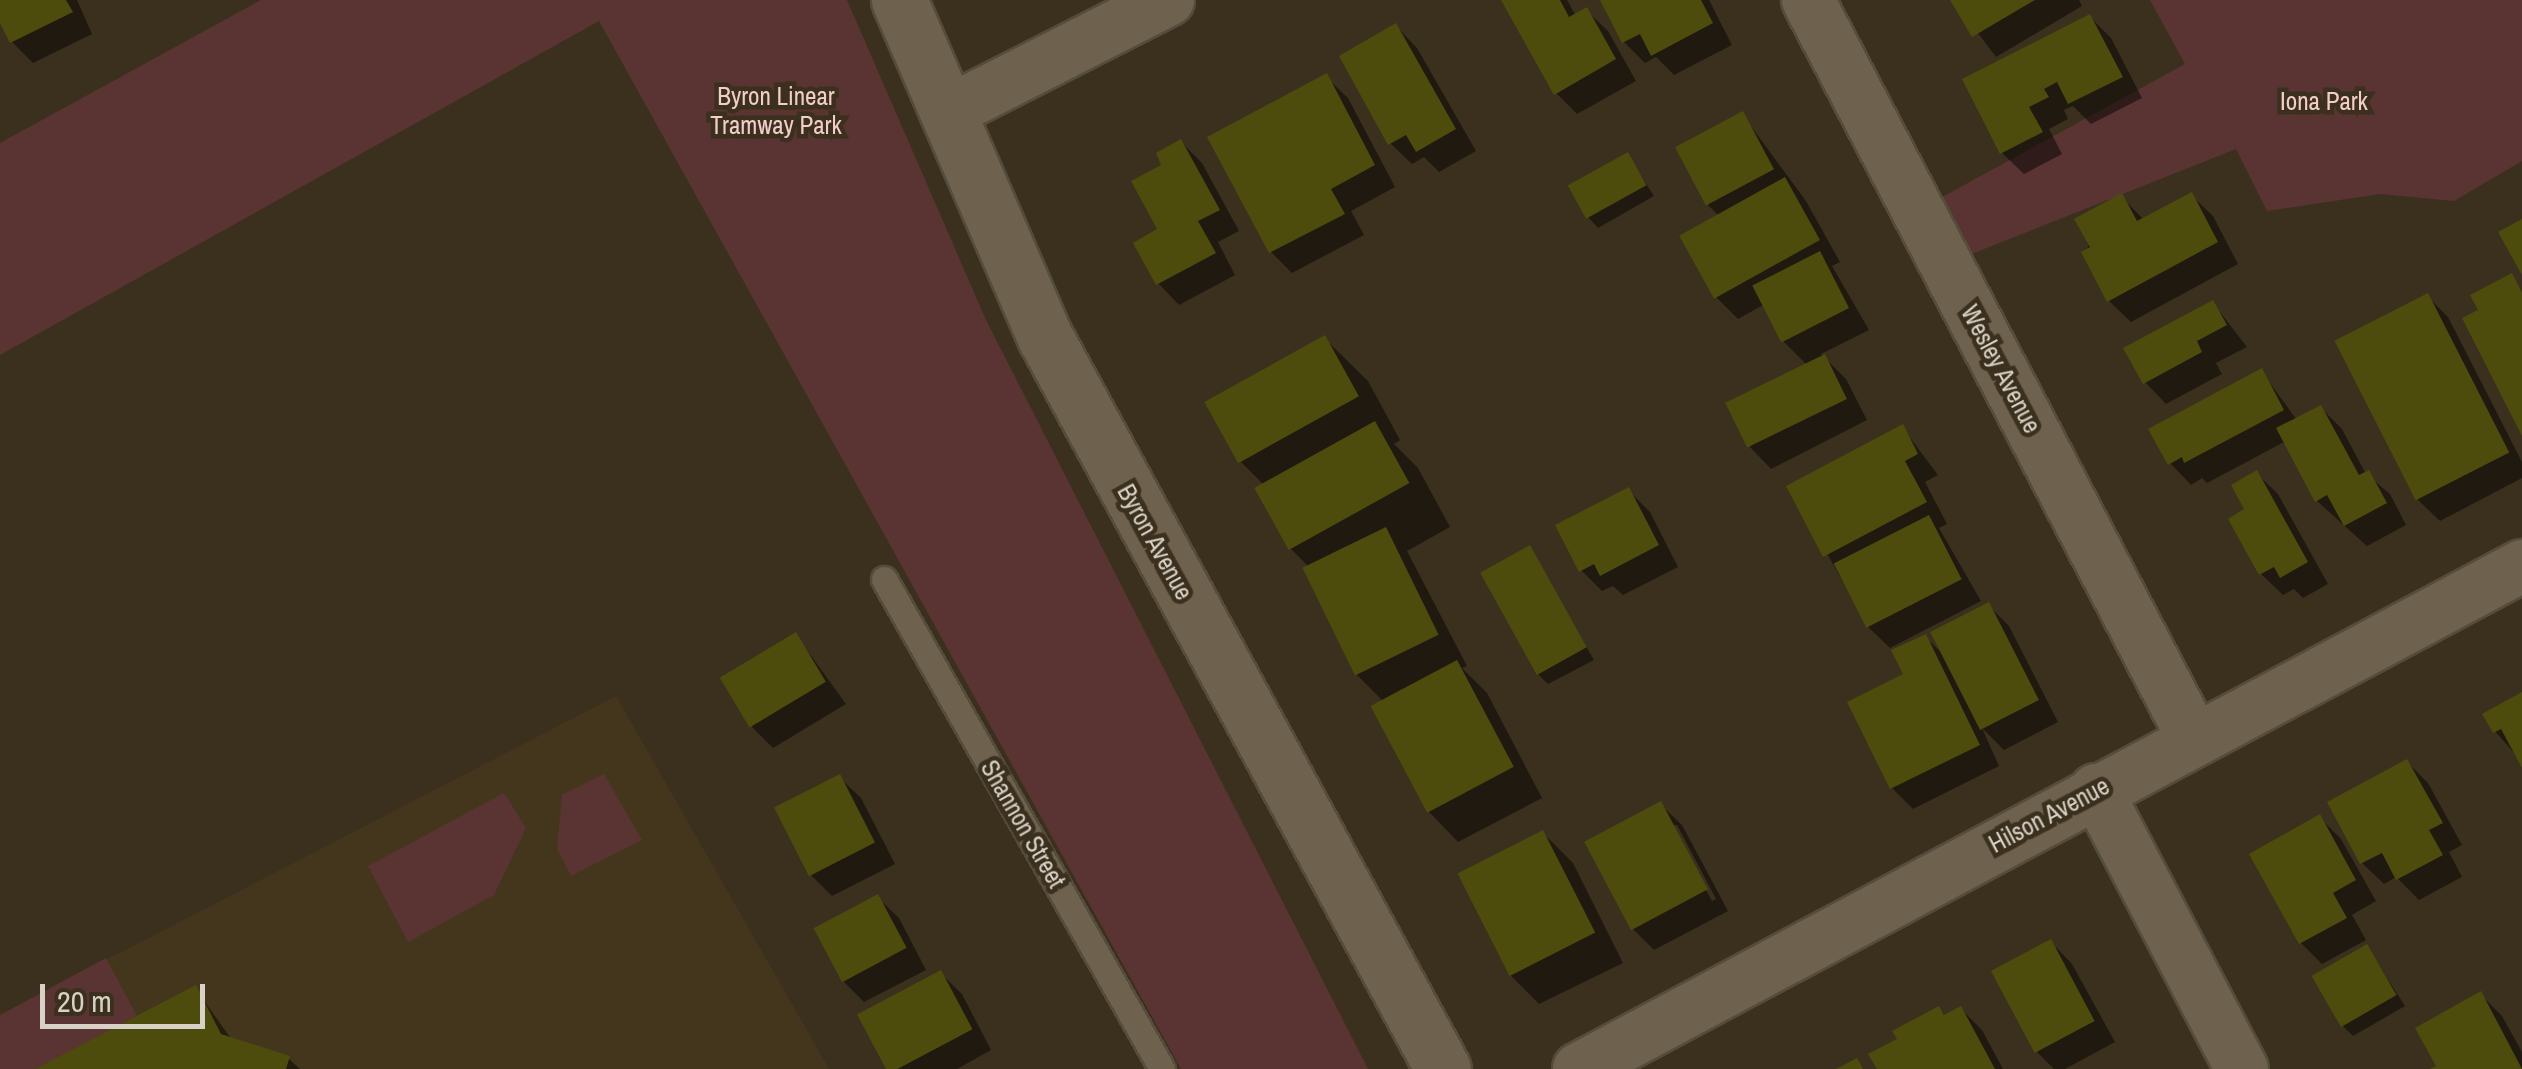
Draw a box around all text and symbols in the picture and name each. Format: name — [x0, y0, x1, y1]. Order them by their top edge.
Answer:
park label: Byron Linear Tramway Park — [710, 82, 842, 141]
park label: Iona Park — [2280, 86, 2368, 116]
street label: Wesley Avenue — [1954, 299, 2048, 439]
street label: Byron Avenue — [1111, 479, 1199, 605]
street label: Shannon Street — [974, 755, 1072, 893]
street label: Hilson Avenue — [1983, 771, 2115, 859]
scale bar — [45, 964, 210, 1026]
text: 20 m — [57, 981, 112, 1021]

